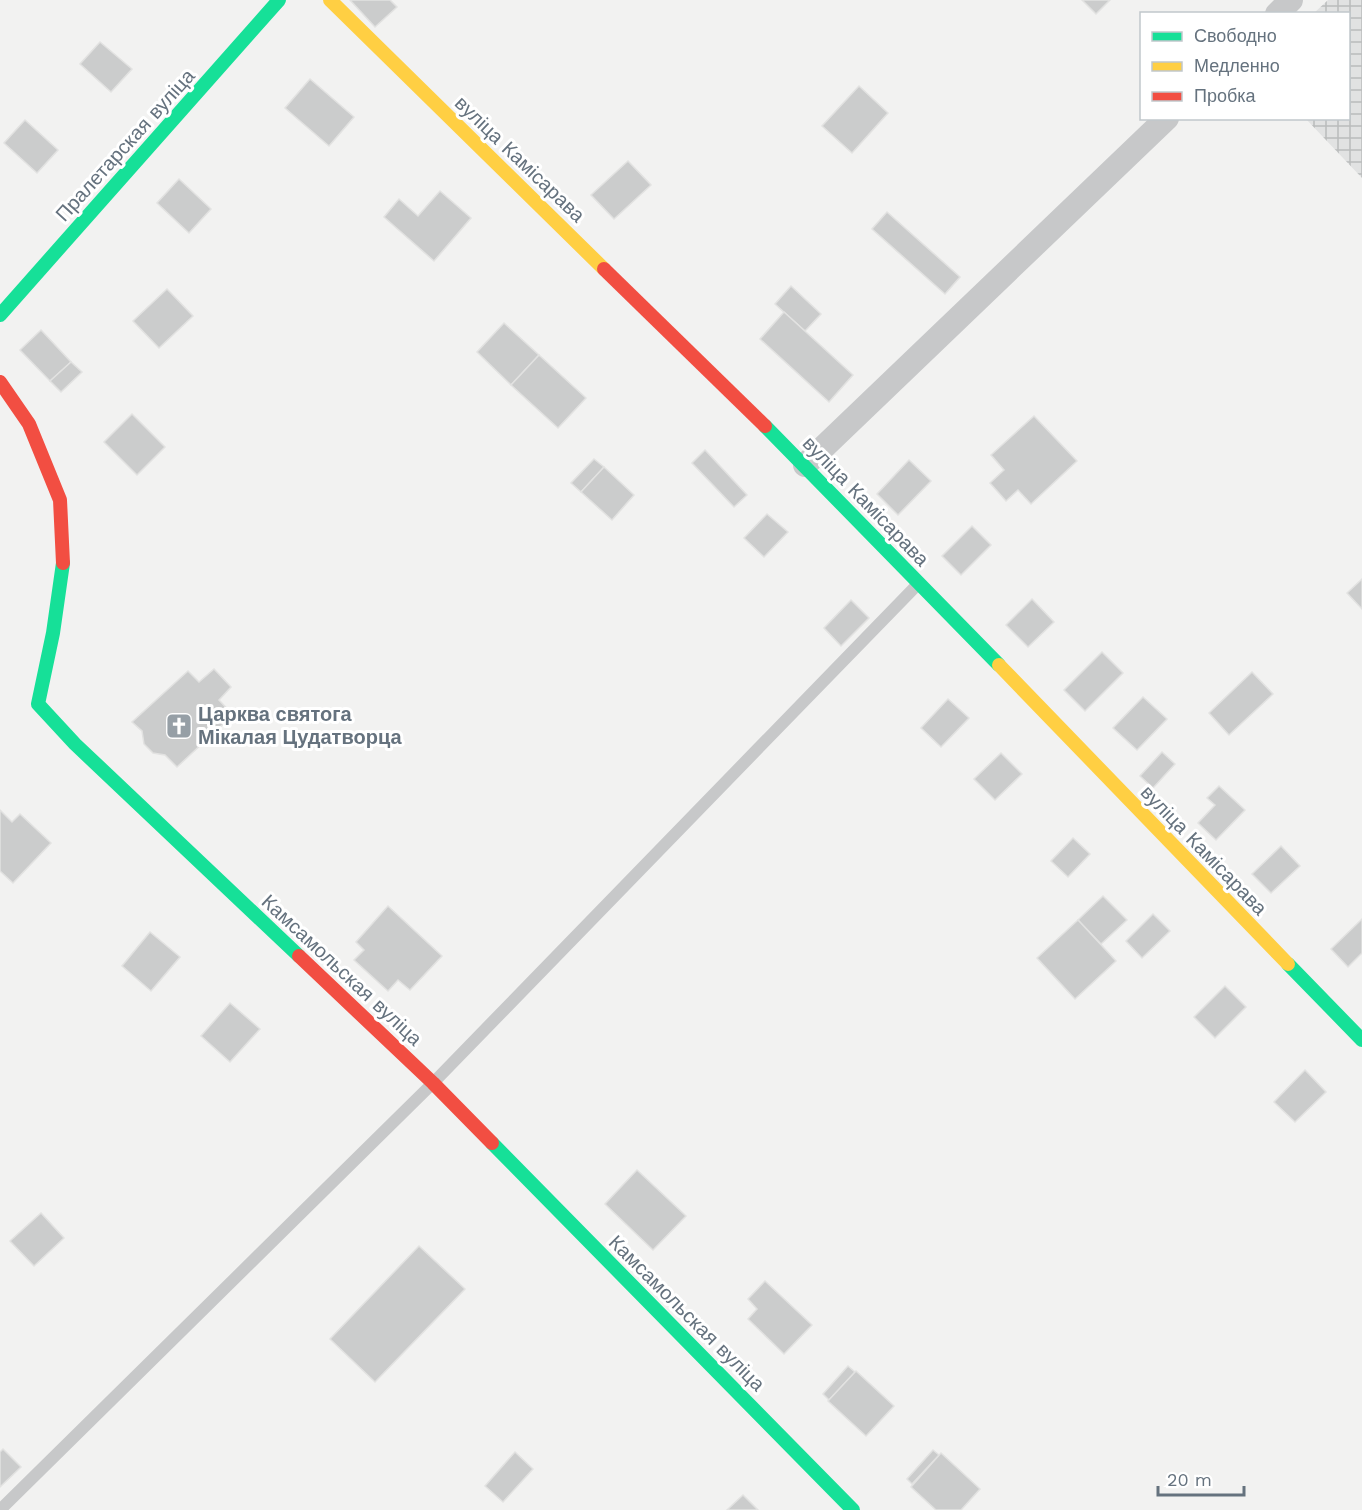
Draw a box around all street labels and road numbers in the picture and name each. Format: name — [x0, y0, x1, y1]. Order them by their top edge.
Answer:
street label: Пралетарская вуліца — [50, 63, 200, 226]
street label: вуліца Камісарава — [450, 91, 591, 228]
street label: вуліца Камісарава — [798, 431, 935, 572]
street label: вуліца Камісарава — [1136, 780, 1273, 921]
street label: Камсамольская вуліца — [257, 889, 428, 1051]
street label: Камсамольская вуліца — [604, 1230, 771, 1397]

